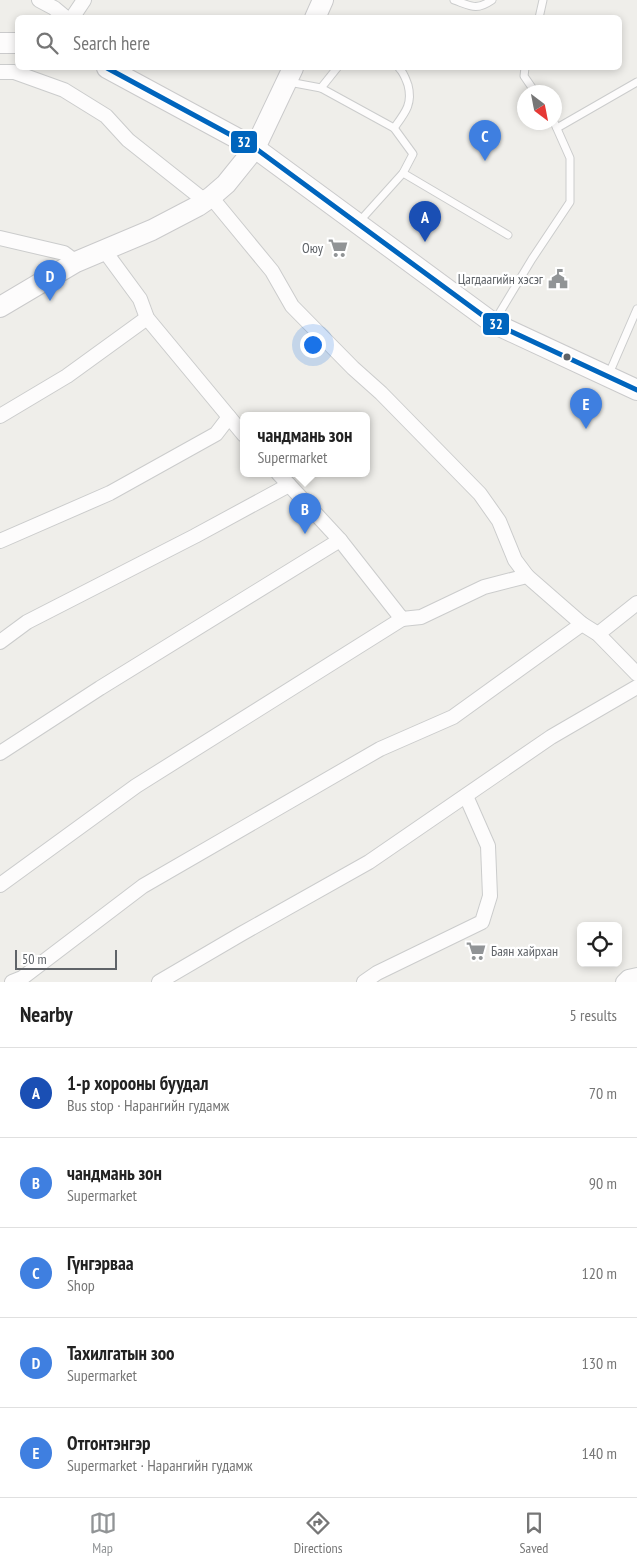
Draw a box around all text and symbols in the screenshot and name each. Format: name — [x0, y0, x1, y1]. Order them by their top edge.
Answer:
search box — [15, 15, 622, 70]
icon: search — [33, 29, 61, 57]
text: Search here — [73, 31, 150, 55]
north arrow — [517, 85, 562, 130]
pin: C — [469, 120, 501, 161]
line badge: 32 — [230, 130, 258, 154]
text: 32 — [237, 133, 251, 151]
pin: A — [409, 201, 441, 242]
supermarket icon: Оюу — [327, 237, 349, 259]
place label: Оюу — [302, 239, 324, 257]
pin: D — [34, 260, 66, 301]
public building icon: Цагдаагийн хэсэг — [547, 268, 569, 290]
place label: Цагдаагийн хэсэг — [458, 270, 544, 288]
line badge: 32 — [482, 312, 510, 336]
text: 32 — [489, 315, 503, 333]
your location — [300, 332, 326, 358]
unlabelled marker — [562, 352, 572, 362]
pin: E — [570, 388, 602, 429]
popup — [240, 412, 370, 477]
text: чандмань зон — [257, 423, 353, 447]
text: Supermarket — [257, 447, 328, 467]
pin: B — [289, 493, 321, 534]
map controls — [577, 922, 622, 967]
button: locate — [577, 922, 622, 967]
supermarket icon: Баян хайрхан — [465, 940, 487, 962]
place label: Баян хайрхан — [491, 942, 558, 960]
scale bar — [15, 947, 118, 970]
text: 50 m — [22, 950, 47, 968]
text: Nearby — [20, 1001, 73, 1028]
text: 5 results — [570, 1005, 617, 1025]
text: 1-р хорооны буудал — [67, 1071, 208, 1095]
text: A — [32, 1083, 40, 1103]
text: 70 m — [589, 1083, 617, 1103]
text: Bus stop · Нарангийн гудамж — [67, 1095, 229, 1115]
text: чандмань зон — [67, 1161, 162, 1185]
text: B — [32, 1173, 40, 1193]
text: 90 m — [589, 1173, 617, 1193]
text: Supermarket — [67, 1185, 137, 1205]
text: Гүнгэрваа — [67, 1251, 134, 1275]
text: C — [32, 1263, 40, 1283]
text: 120 m — [582, 1263, 617, 1283]
text: Shop — [67, 1275, 95, 1295]
text: Тахилгатын зоо — [67, 1341, 175, 1365]
text: D — [32, 1353, 40, 1373]
text: 130 m — [582, 1353, 617, 1373]
text: Supermarket — [67, 1365, 137, 1385]
text: Отгонтэнгэр — [67, 1431, 151, 1455]
text: E — [33, 1443, 39, 1463]
text: 140 m — [582, 1443, 617, 1463]
text: Supermarket · Нарангийн гудамж — [67, 1455, 253, 1475]
tab: Map — [89, 1509, 117, 1557]
tab: Directions — [294, 1509, 342, 1557]
tab: Saved — [520, 1509, 548, 1557]

